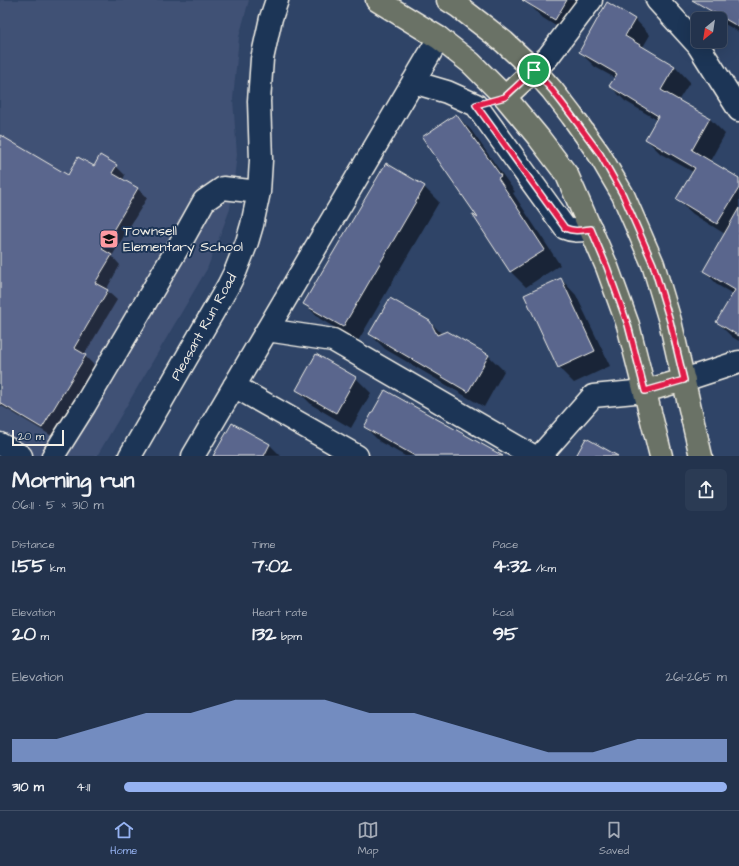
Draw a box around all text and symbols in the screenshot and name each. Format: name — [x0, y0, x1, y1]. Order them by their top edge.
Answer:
north arrow — [691, 12, 727, 48]
map controls — [691, 12, 727, 48]
pin — [517, 53, 551, 87]
icon: arrive — [523, 59, 545, 81]
place label: Townsell Elementary School — [123, 221, 243, 257]
school or university icon: Townsell Elementary School — [98, 228, 120, 250]
street label: Pleasant Run Road — [166, 270, 242, 384]
scale bar — [12, 428, 64, 447]
text: 20 m — [18, 429, 44, 444]
text: Morning run — [12, 465, 135, 496]
button: share — [685, 469, 727, 511]
text: 06:11 · 5 × 310 m — [12, 496, 104, 514]
text: Distance — [12, 537, 55, 552]
text: Time — [252, 537, 275, 552]
text: Pace — [493, 537, 518, 552]
text: 1.55 — [12, 552, 46, 580]
text: 7:02 — [252, 552, 292, 580]
text: 4:32 — [493, 552, 531, 580]
text: km — [46, 561, 65, 576]
text: /km — [531, 561, 556, 576]
text: Elevation — [12, 605, 55, 620]
text: Heart rate — [252, 605, 308, 620]
text: kcal — [493, 605, 514, 620]
text: 20 — [12, 620, 36, 648]
text: 132 — [252, 620, 277, 648]
text: 95 — [493, 620, 518, 648]
text: m — [36, 629, 49, 644]
text: bpm — [277, 629, 302, 644]
text: Elevation — [12, 668, 63, 686]
text: 261–265 m — [666, 668, 727, 686]
text: 310 m — [12, 778, 44, 796]
text: 4:11 — [76, 778, 90, 796]
tab: Home — [110, 819, 137, 858]
tab: Map — [357, 819, 379, 858]
tab: Saved — [599, 819, 629, 858]

